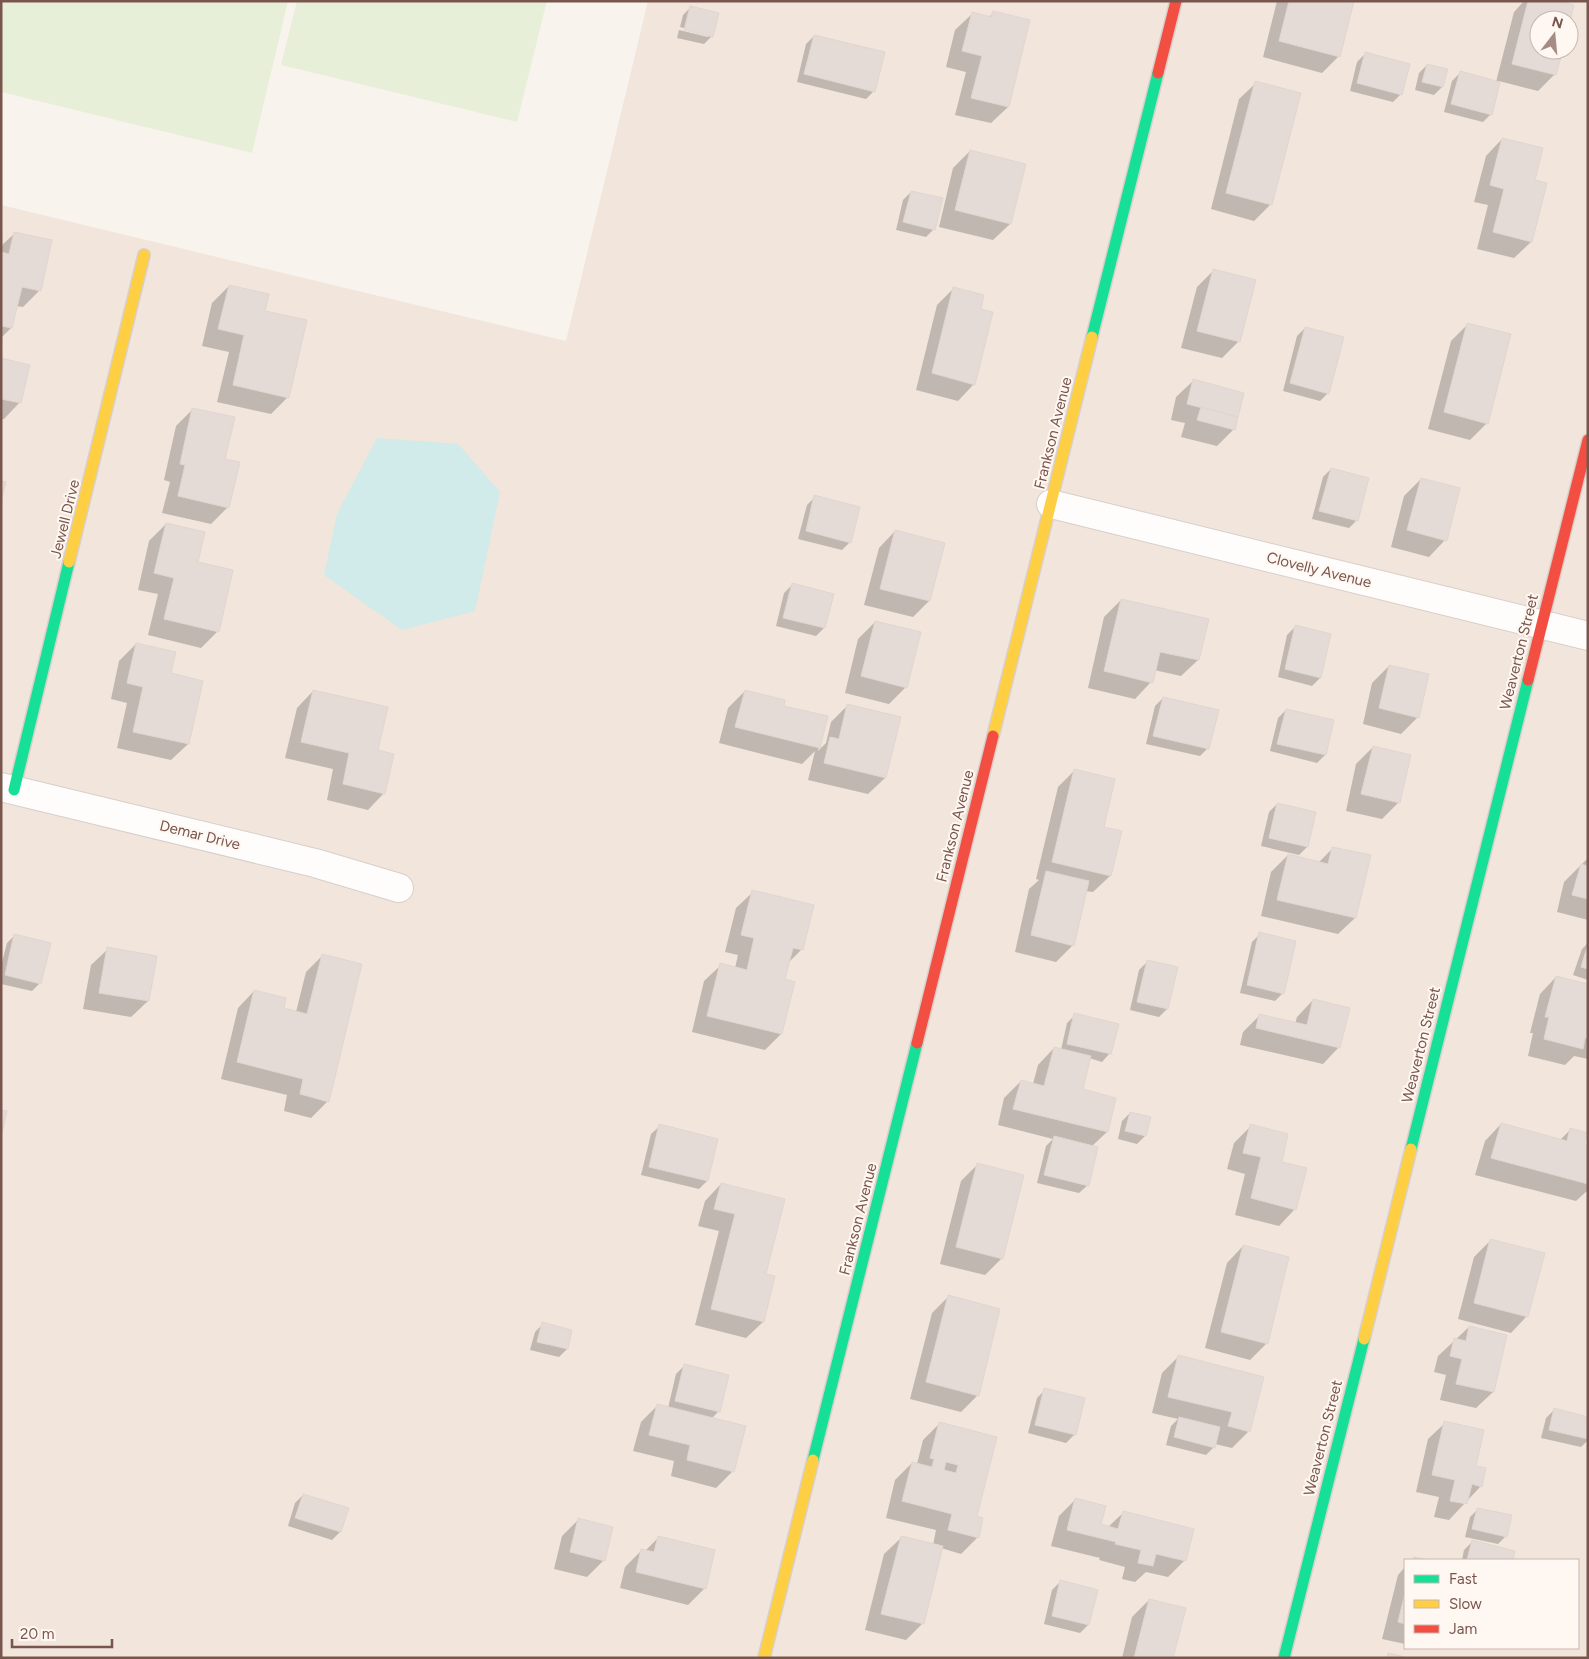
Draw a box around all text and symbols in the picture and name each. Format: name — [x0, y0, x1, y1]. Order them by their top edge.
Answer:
north arrow — [1529, 10, 1579, 60]
text: N — [1550, 13, 1565, 33]
street label: Frankson Avenue — [1030, 375, 1076, 491]
street label: Jewell Drive — [47, 478, 83, 560]
street label: Clovelly Avenue — [1265, 548, 1373, 592]
street label: Weaverton Street — [1496, 592, 1542, 712]
street label: Frankson Avenue — [932, 768, 978, 884]
street label: Demar Drive — [158, 816, 242, 854]
street label: Weaverton Street — [1398, 985, 1444, 1105]
street label: Frankson Avenue — [835, 1161, 881, 1277]
street label: Weaverton Street — [1300, 1378, 1346, 1498]
legend — [1404, 1559, 1579, 1649]
text: Fast — [1449, 1570, 1478, 1588]
text: Slow — [1449, 1595, 1482, 1613]
scale bar — [12, 1616, 112, 1648]
text: Jam — [1449, 1620, 1477, 1638]
text: 20 m — [20, 1625, 54, 1643]

